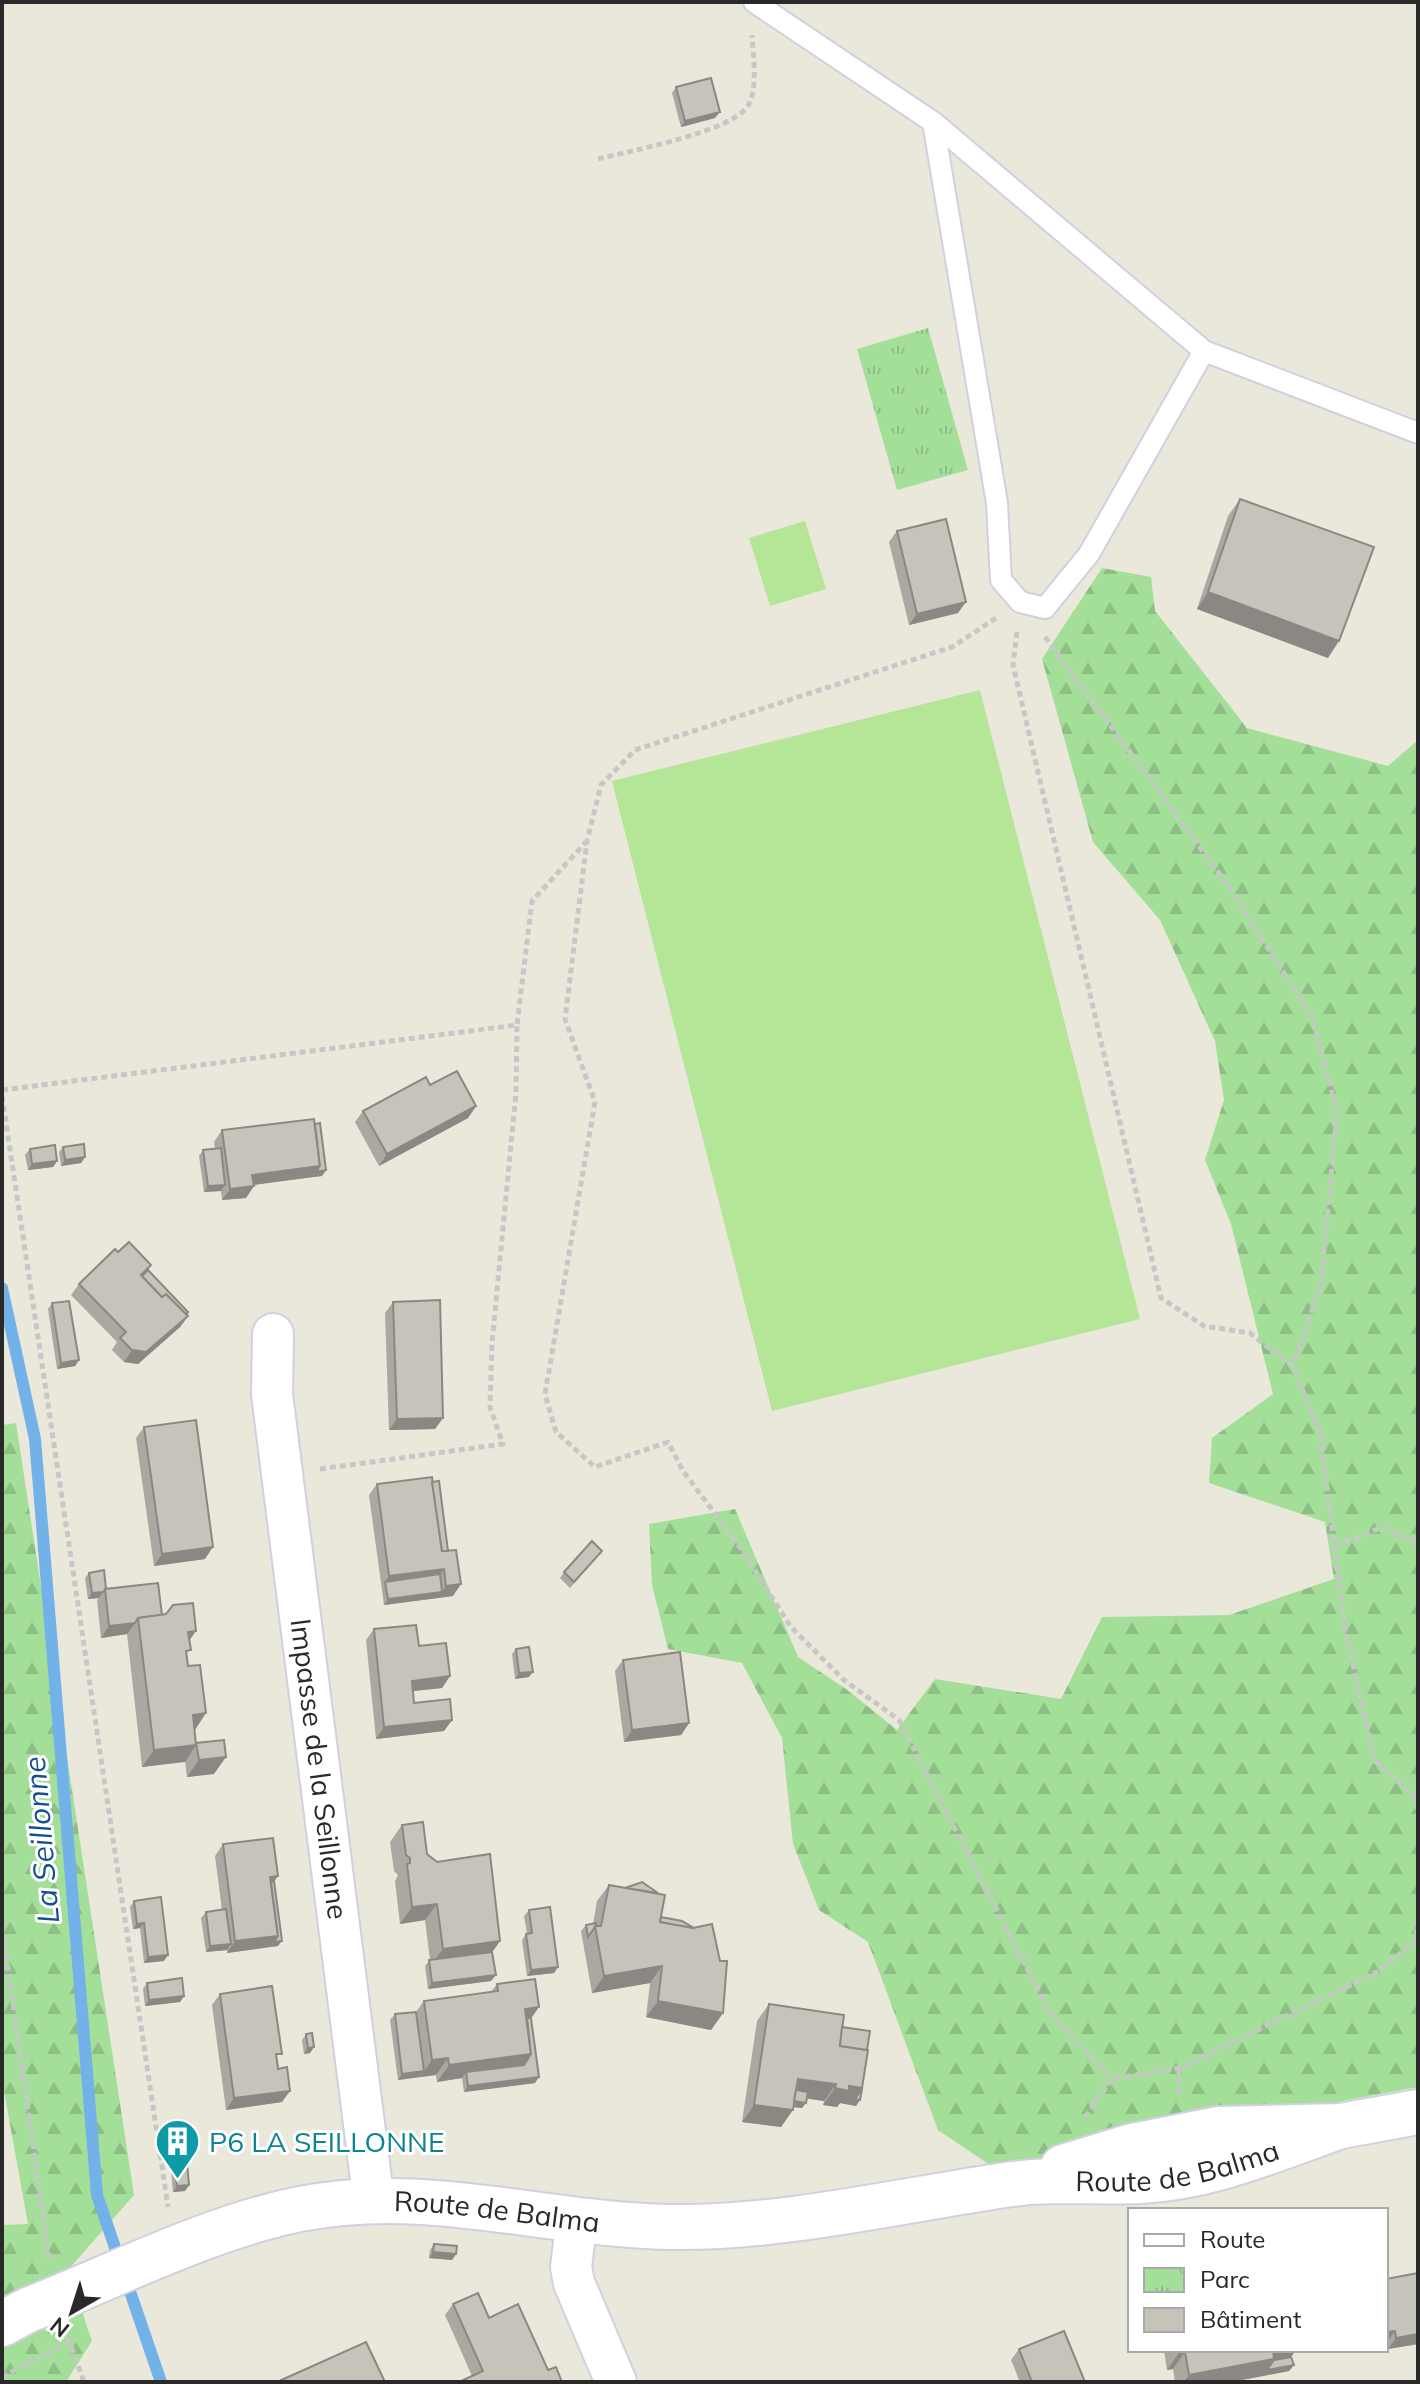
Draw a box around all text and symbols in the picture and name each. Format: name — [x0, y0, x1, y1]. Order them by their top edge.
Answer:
street label: Impasse de la Seillonne — [283, 1617, 356, 1921]
water label: La Seillonne — [15, 1755, 67, 1925]
building icon: P6 LA SEILLONNE — [154, 2118, 202, 2181]
place label: P6 LA SEILLONNE — [209, 2124, 445, 2159]
street label: Route de Balma — [1075, 2132, 1283, 2199]
street label: Route de Balma — [394, 2183, 601, 2239]
legend — [1128, 2208, 1388, 2352]
text: Route — [1200, 2224, 1265, 2254]
text: Parc — [1200, 2264, 1250, 2294]
north arrow — [32, 2272, 112, 2352]
text: Bâtiment — [1200, 2304, 1301, 2334]
text: N — [44, 2311, 75, 2344]

